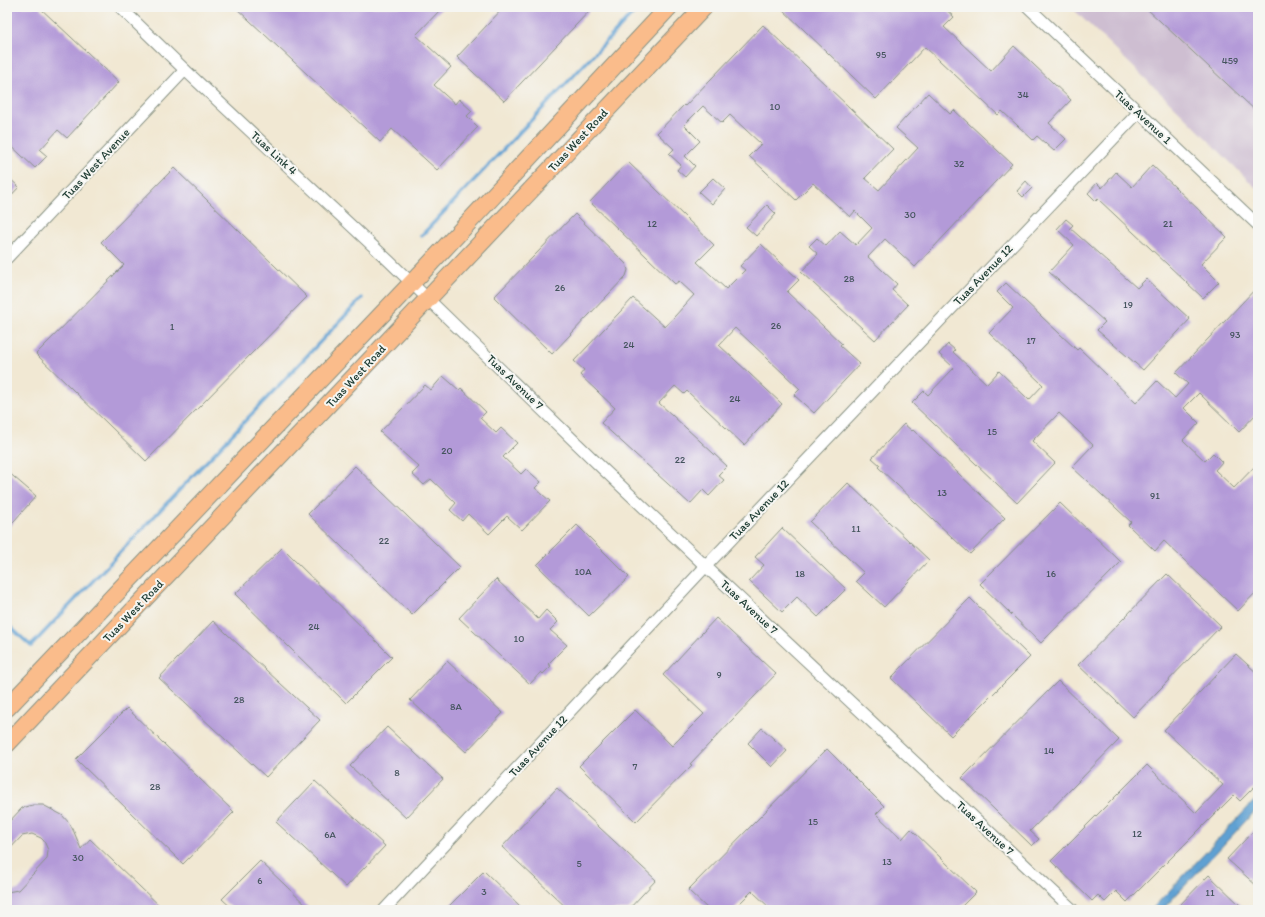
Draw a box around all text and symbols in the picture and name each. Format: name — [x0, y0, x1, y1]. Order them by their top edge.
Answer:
house number: 95 — [876, 48, 886, 61]
house number: 459 — [1222, 54, 1238, 67]
street label: Tuas Avenue 1 — [1112, 87, 1175, 147]
house number: 34 — [1017, 88, 1029, 101]
house number: 10 — [770, 100, 780, 113]
street label: Tuas West Road — [545, 105, 611, 174]
street label: Tuas West Avenue — [59, 125, 133, 203]
street label: Tuas Link 4 — [248, 128, 300, 178]
house number: 32 — [954, 157, 965, 170]
house number: 30 — [904, 208, 916, 221]
house number: 12 — [647, 217, 658, 230]
house number: 21 — [1163, 217, 1173, 230]
street label: Tuas Avenue 12 — [950, 241, 1016, 308]
house number: 28 — [844, 272, 855, 285]
house number: 26 — [555, 281, 565, 294]
house number: 19 — [1123, 298, 1133, 311]
house number: 26 — [771, 319, 781, 332]
house number: 1 — [170, 320, 175, 333]
house number: 93 — [1230, 328, 1241, 341]
house number: 17 — [1026, 334, 1036, 347]
house number: 24 — [623, 338, 635, 351]
street label: Tuas West Road — [323, 341, 389, 410]
street label: Tuas Avenue 7 — [484, 352, 546, 413]
house number: 24 — [729, 392, 741, 405]
house number: 15 — [987, 425, 997, 438]
house number: 20 — [441, 444, 453, 457]
house number: 22 — [675, 453, 686, 466]
street label: Tuas Avenue 12 — [726, 476, 792, 543]
house number: 13 — [937, 486, 948, 499]
house number: 91 — [1150, 489, 1160, 502]
house number: 11 — [851, 522, 861, 535]
house number: 22 — [379, 534, 390, 547]
house number: 10A — [574, 565, 592, 578]
house number: 18 — [795, 567, 806, 580]
house number: 16 — [1046, 567, 1056, 580]
street label: Tuas West Road — [100, 577, 166, 645]
street label: Tuas Avenue 7 — [717, 577, 781, 637]
house number: 24 — [308, 620, 320, 633]
house number: 10 — [514, 632, 524, 645]
house number: 9 — [716, 668, 722, 681]
house number: 28 — [234, 693, 245, 706]
house number: 8A — [450, 700, 463, 713]
street label: Tuas Avenue 12 — [506, 712, 571, 780]
house number: 14 — [1044, 744, 1054, 757]
house number: 7 — [633, 760, 638, 773]
house number: 8 — [394, 766, 400, 779]
house number: 28 — [150, 780, 161, 793]
street label: Tuas Avenue 7 — [953, 798, 1017, 858]
house number: 15 — [808, 815, 818, 828]
house number: 12 — [1132, 827, 1143, 840]
house number: 6A — [324, 828, 336, 841]
house number: 30 — [72, 851, 84, 864]
house number: 13 — [882, 855, 893, 868]
house number: 5 — [576, 857, 582, 870]
house number: 6 — [257, 874, 263, 887]
house number: 3 — [481, 885, 487, 898]
house number: 11 — [1205, 886, 1215, 899]

